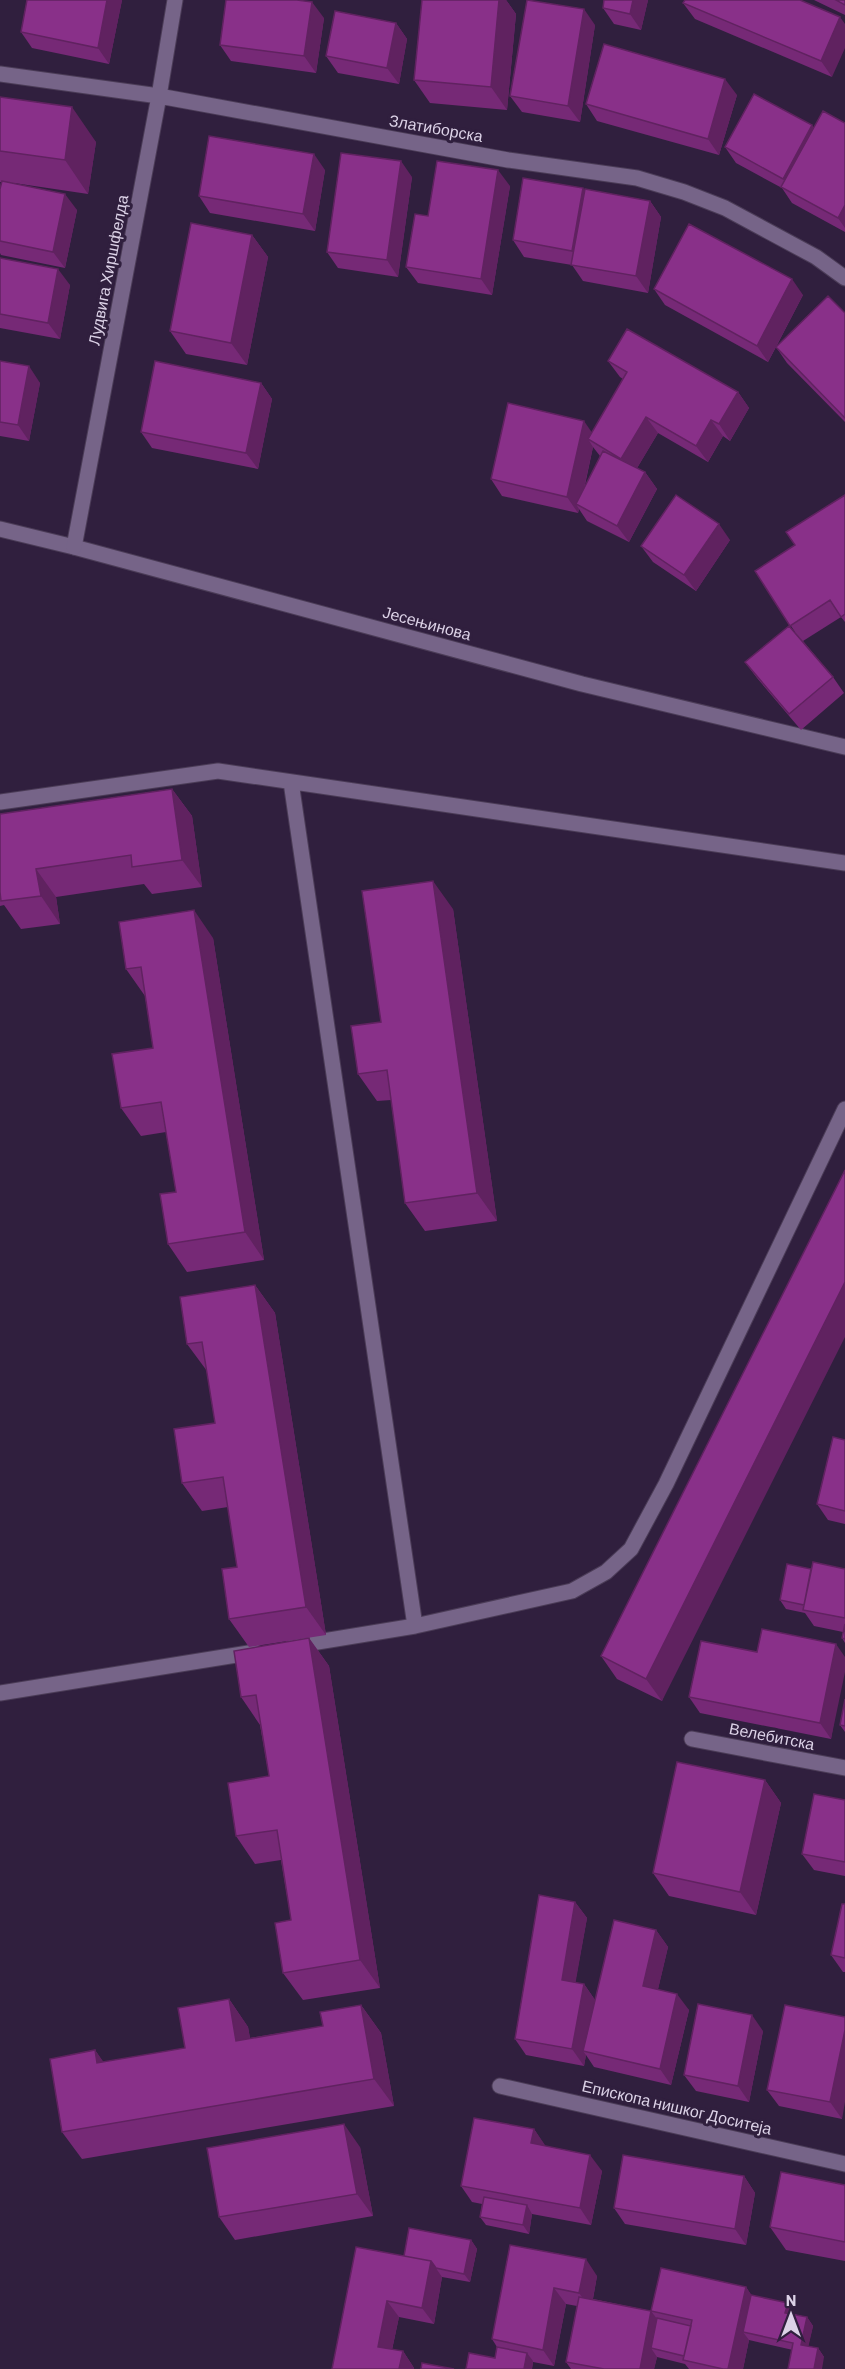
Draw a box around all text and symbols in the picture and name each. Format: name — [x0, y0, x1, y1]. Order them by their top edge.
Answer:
street label: Златиборска — [388, 110, 485, 145]
street label: Лудвига Хиршфелда — [84, 193, 131, 347]
street label: Јесењинова — [381, 602, 473, 643]
street label: Велебитска — [728, 1718, 817, 1753]
street label: Епископа нишког Доситеја — [580, 2075, 774, 2138]
north arrow — [761, 2285, 821, 2345]
text: N — [786, 2290, 796, 2309]

